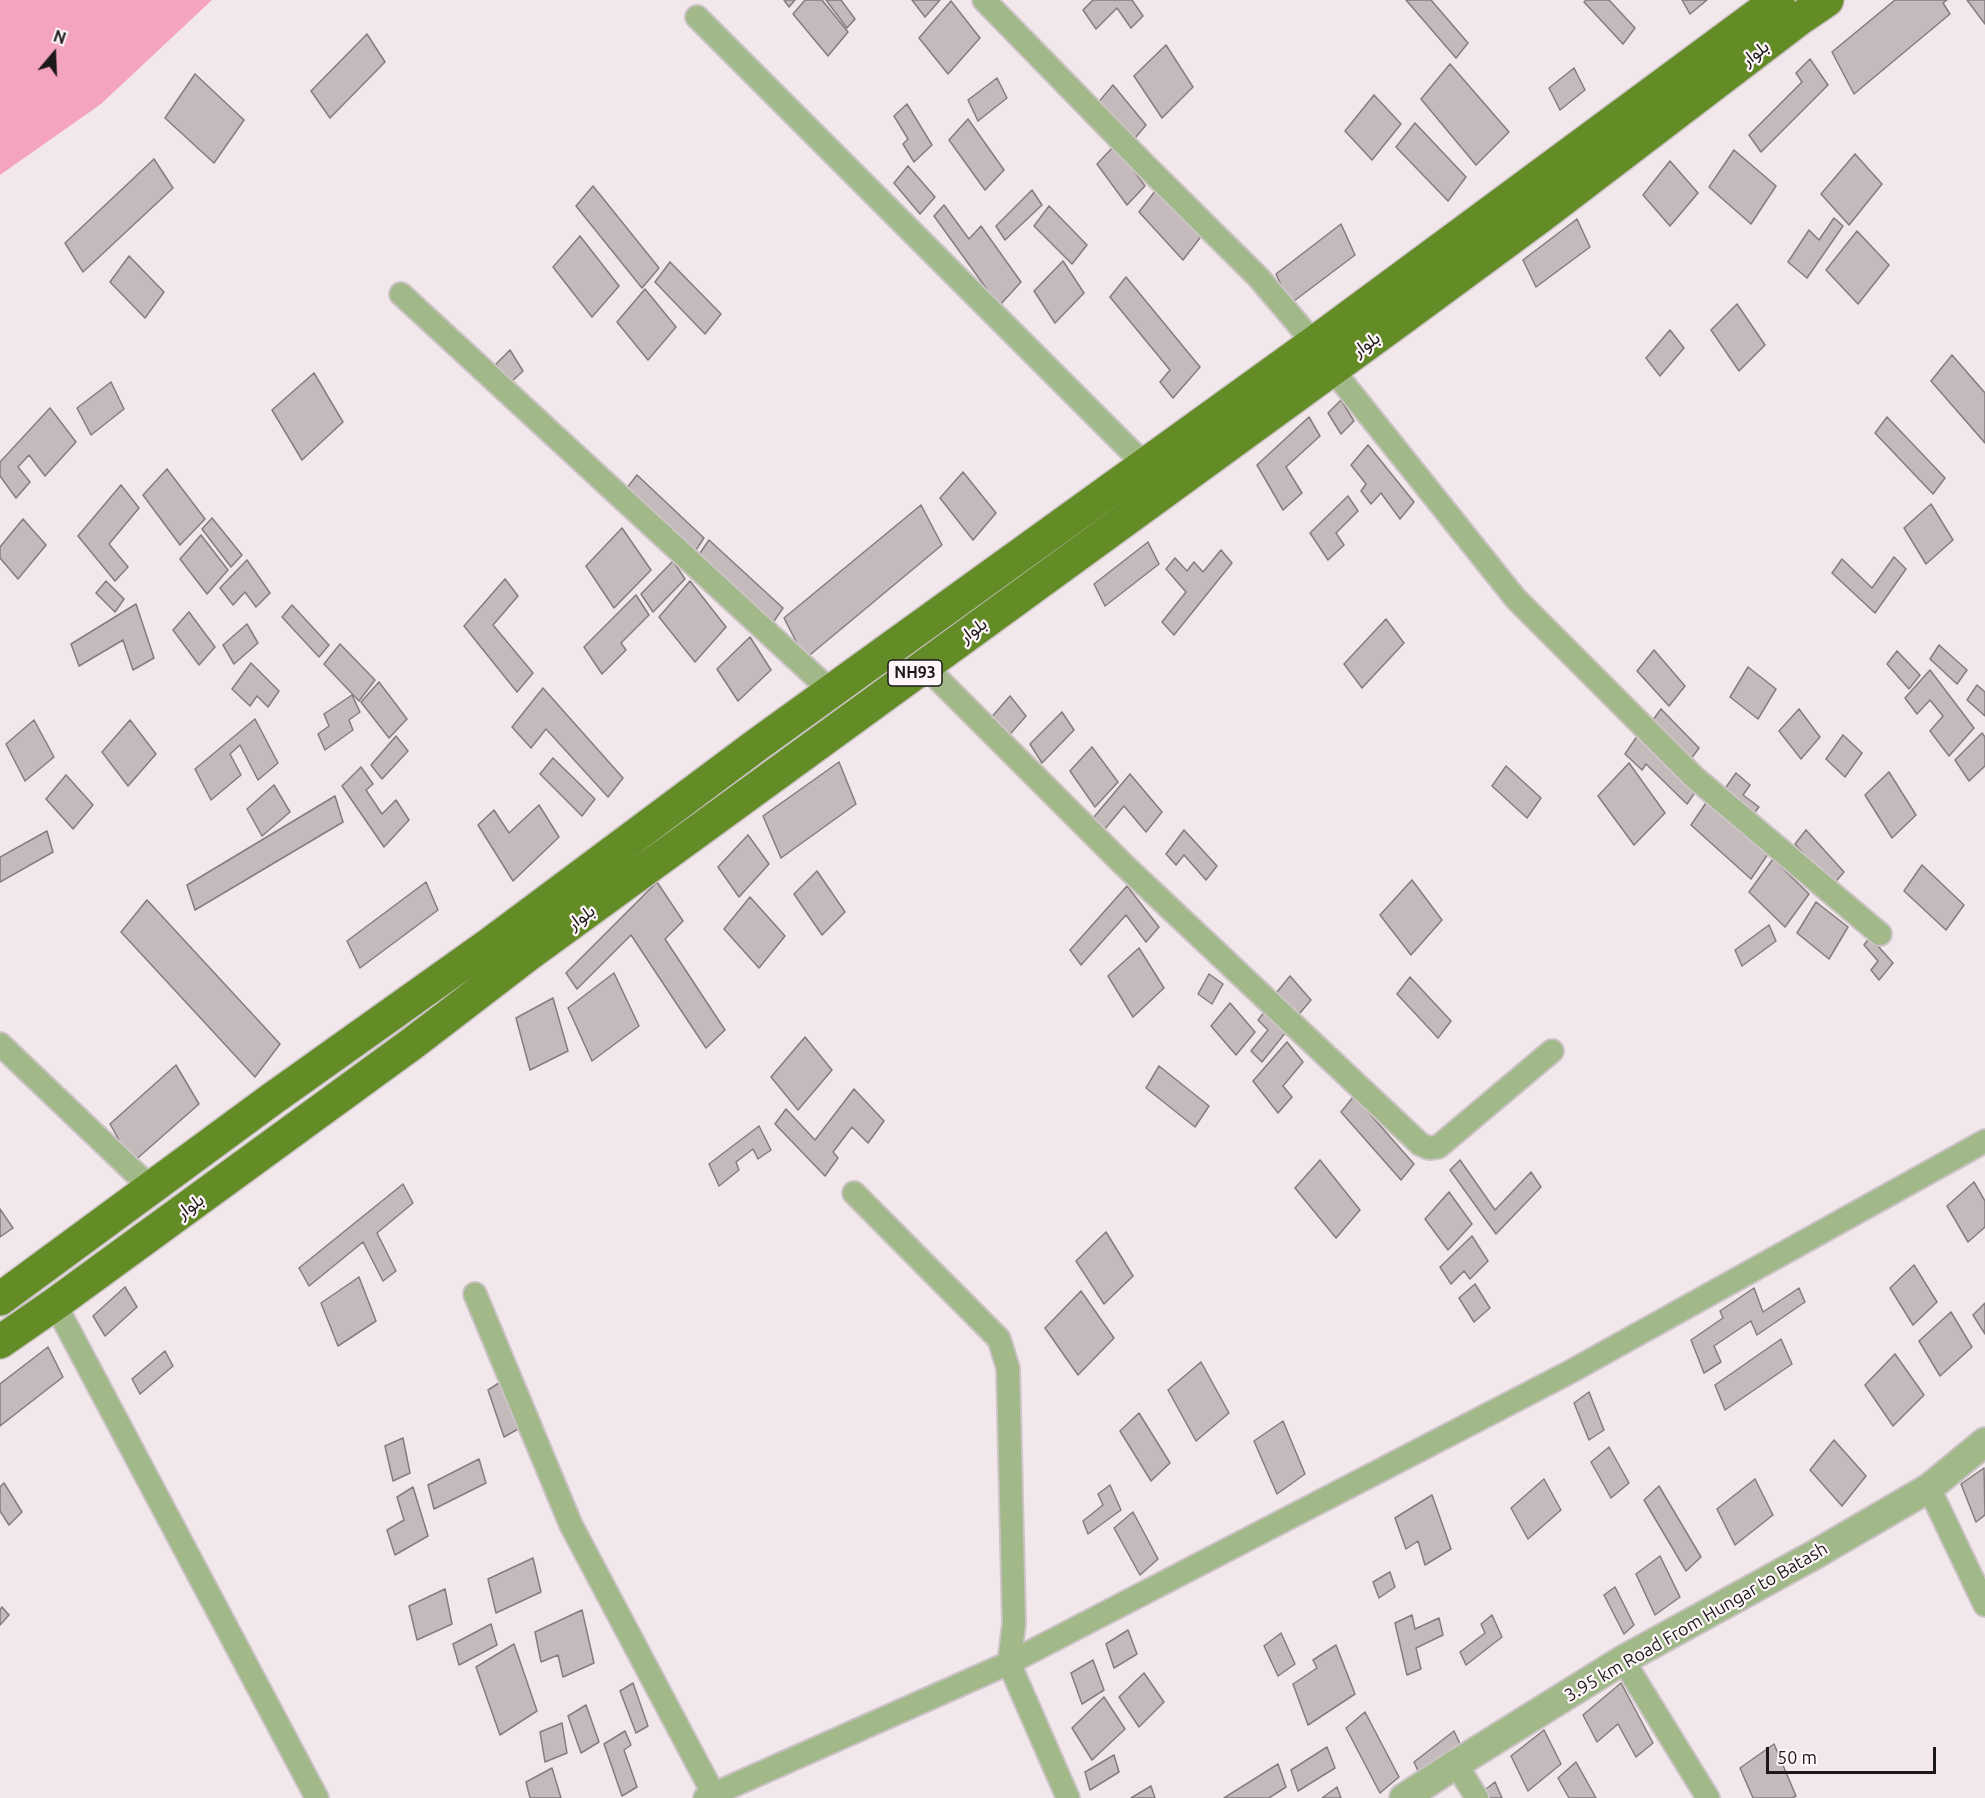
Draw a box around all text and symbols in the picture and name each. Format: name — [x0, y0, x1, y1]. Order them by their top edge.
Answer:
north arrow — [24, 24, 84, 84]
text: N — [51, 27, 68, 47]
street label: بلوار — [1737, 36, 1773, 70]
street label: بلوار — [1348, 327, 1384, 361]
street label: بلوار — [955, 613, 991, 647]
road number: NH93 — [888, 660, 942, 686]
street label: بلوار — [563, 900, 599, 934]
street label: بلوار — [172, 1189, 208, 1223]
street label: 3.95 km Road From Hungar to Batash — [1561, 1538, 1831, 1706]
scale bar — [1769, 1735, 1938, 1773]
text: 50 m — [1777, 1747, 1817, 1767]

